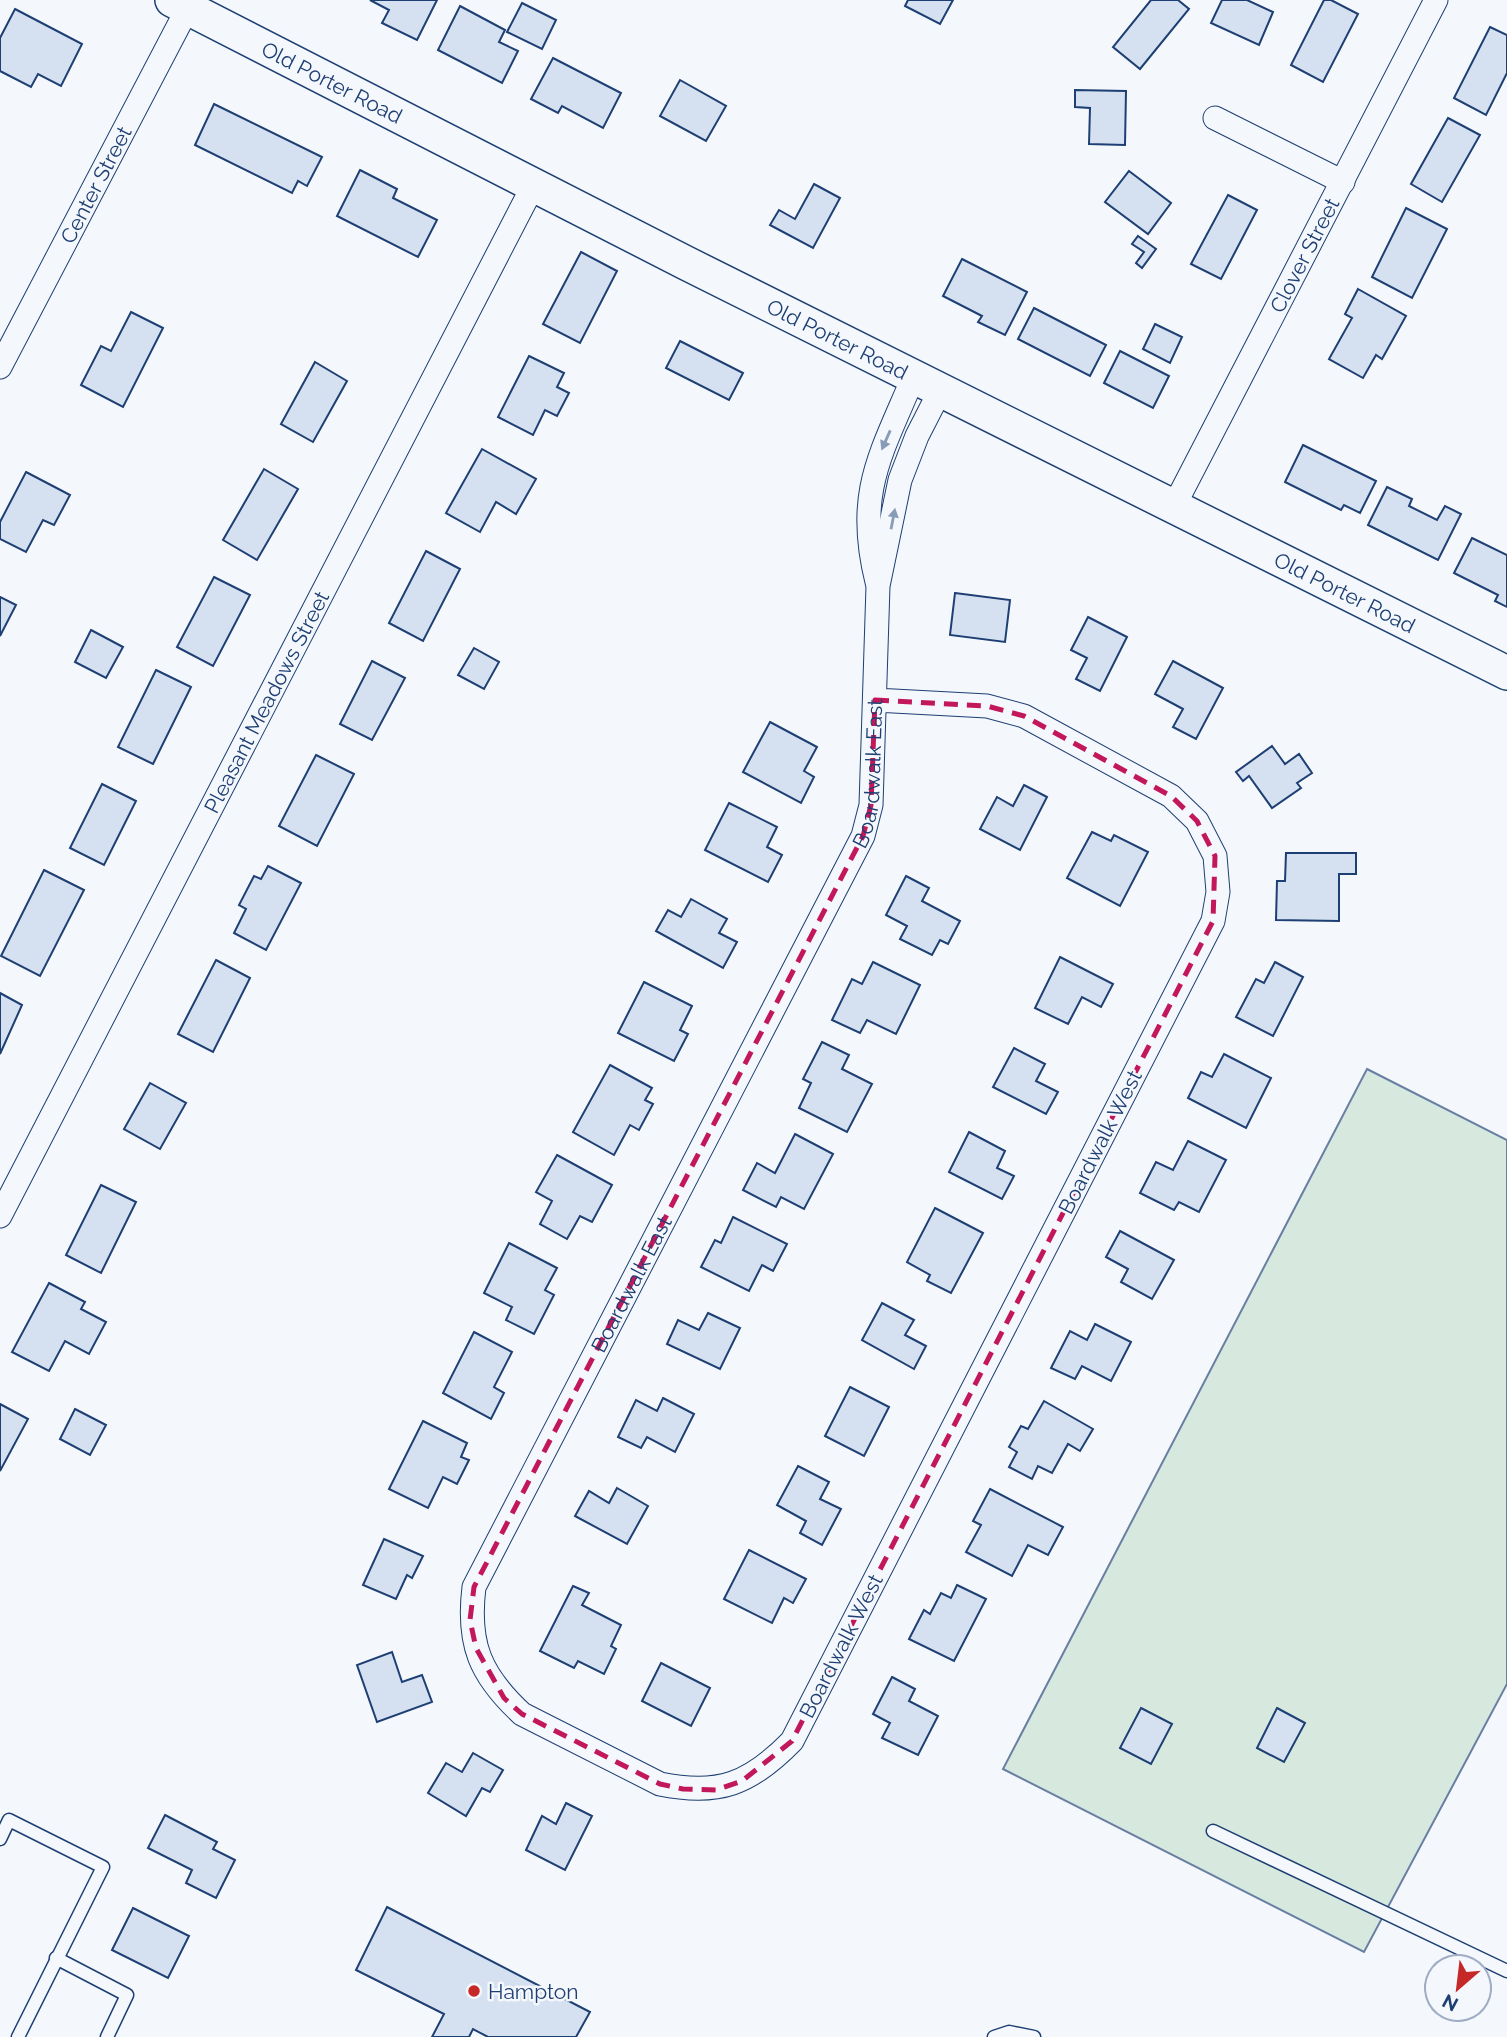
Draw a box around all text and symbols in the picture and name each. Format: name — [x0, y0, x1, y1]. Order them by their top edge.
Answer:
street label: Old Porter Road — [258, 36, 407, 128]
street label: Center Street — [55, 122, 136, 247]
street label: Clover Street — [1264, 193, 1344, 317]
street label: Old Porter Road — [763, 293, 912, 384]
one-way arrow — [880, 430, 891, 451]
one-way arrow — [887, 508, 898, 530]
street label: Old Porter Road — [1270, 546, 1420, 638]
street label: Pleasant Meadows Street — [198, 587, 334, 817]
street label: Boardwalk East — [847, 698, 887, 852]
street label: Boardwalk West — [1053, 1066, 1147, 1218]
street label: Boardwalk East — [585, 1212, 677, 1356]
street label: Boardwalk West — [794, 1570, 888, 1722]
north arrow — [1423, 1953, 1493, 2023]
place label: Hampton — [488, 1979, 579, 2004]
marker: Hampton — [466, 1983, 482, 1999]
text: N — [1438, 1990, 1462, 2016]

